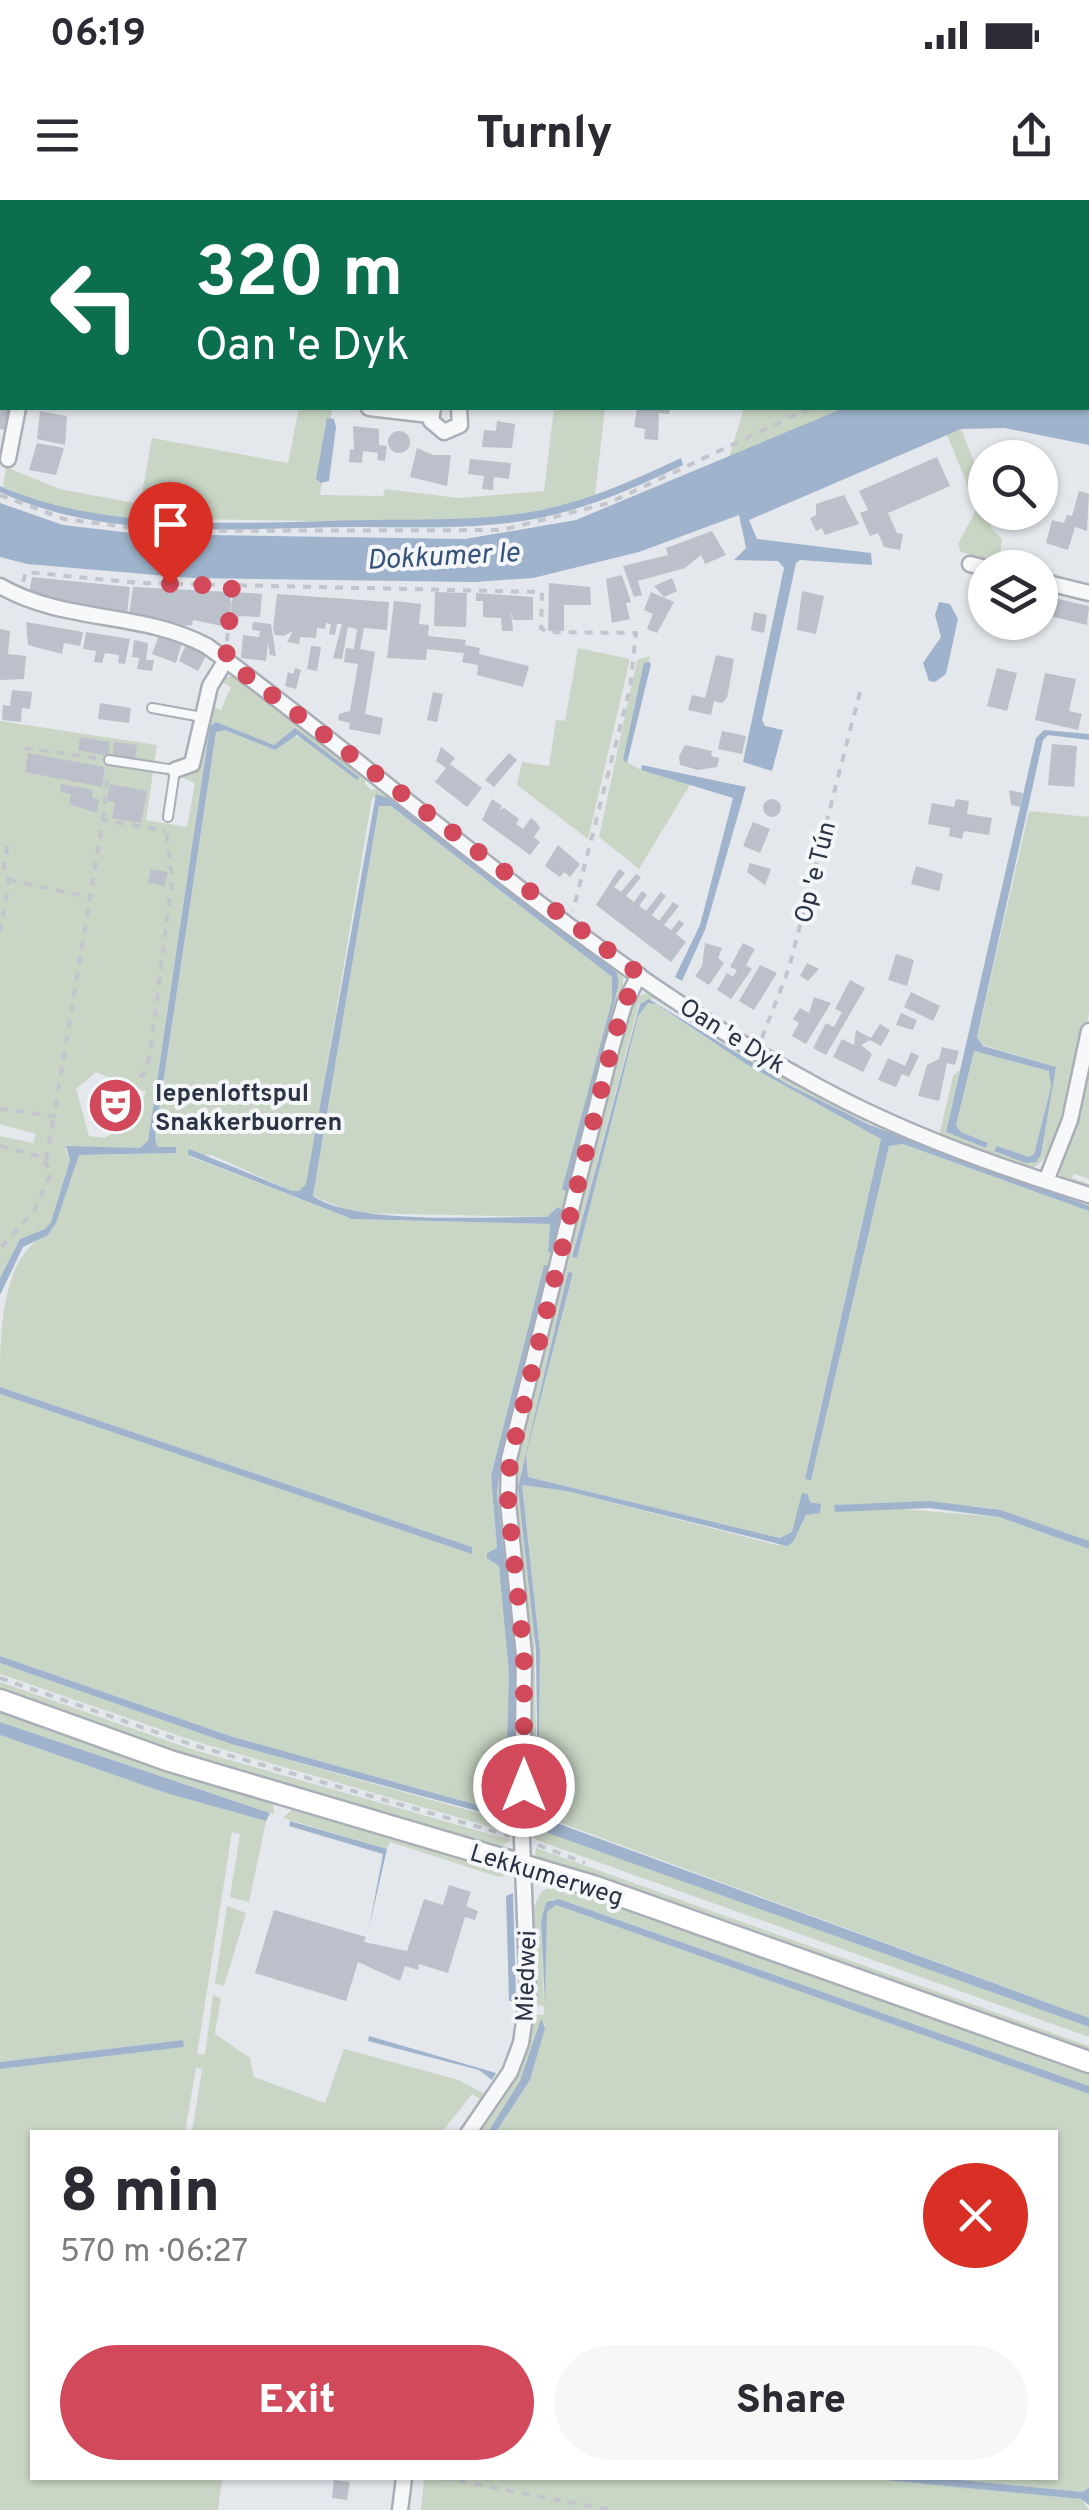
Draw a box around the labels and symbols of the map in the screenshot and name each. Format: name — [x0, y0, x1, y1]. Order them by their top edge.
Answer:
pin — [128, 482, 213, 585]
water label: Dokkumer Ie — [366, 536, 521, 580]
street label: Op 'e Tún — [789, 819, 845, 927]
street label: Oan 'e Dyk — [672, 992, 790, 1083]
theatre icon: Iepenloftspul Snakkerbuorren — [86, 1076, 146, 1136]
place label: Iepenloftspul Snakkerbuorren — [155, 1079, 342, 1140]
position arrow — [472, 1734, 576, 1838]
street label: Lekkumerweg — [466, 1838, 627, 1915]
street label: Miedwei — [510, 1930, 546, 2023]

